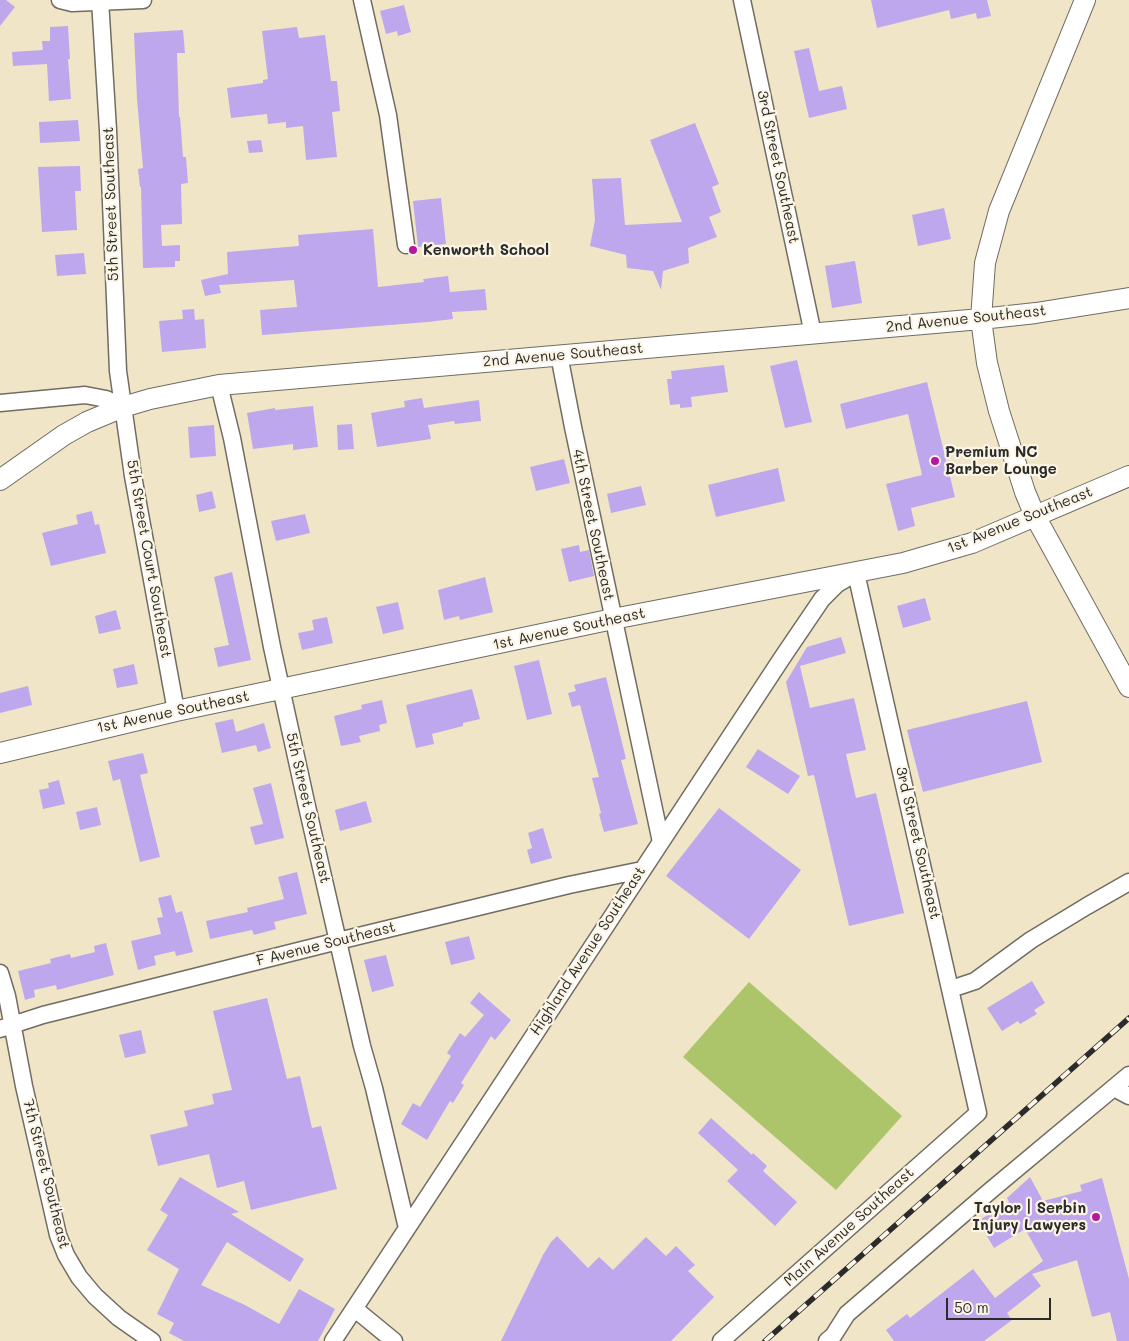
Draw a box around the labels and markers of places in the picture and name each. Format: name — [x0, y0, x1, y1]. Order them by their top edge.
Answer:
place label: Kenworth School — [423, 241, 549, 259]
marker: Kenworth School — [407, 244, 419, 256]
place label: Premium NC Barber Lounge — [945, 443, 1057, 478]
marker: Premium NC Barber Lounge — [929, 455, 941, 467]
place label: Taylor | Serbin Injury Lawyers — [972, 1199, 1086, 1234]
marker: Taylor | Serbin Injury Lawyers — [1090, 1211, 1102, 1223]

